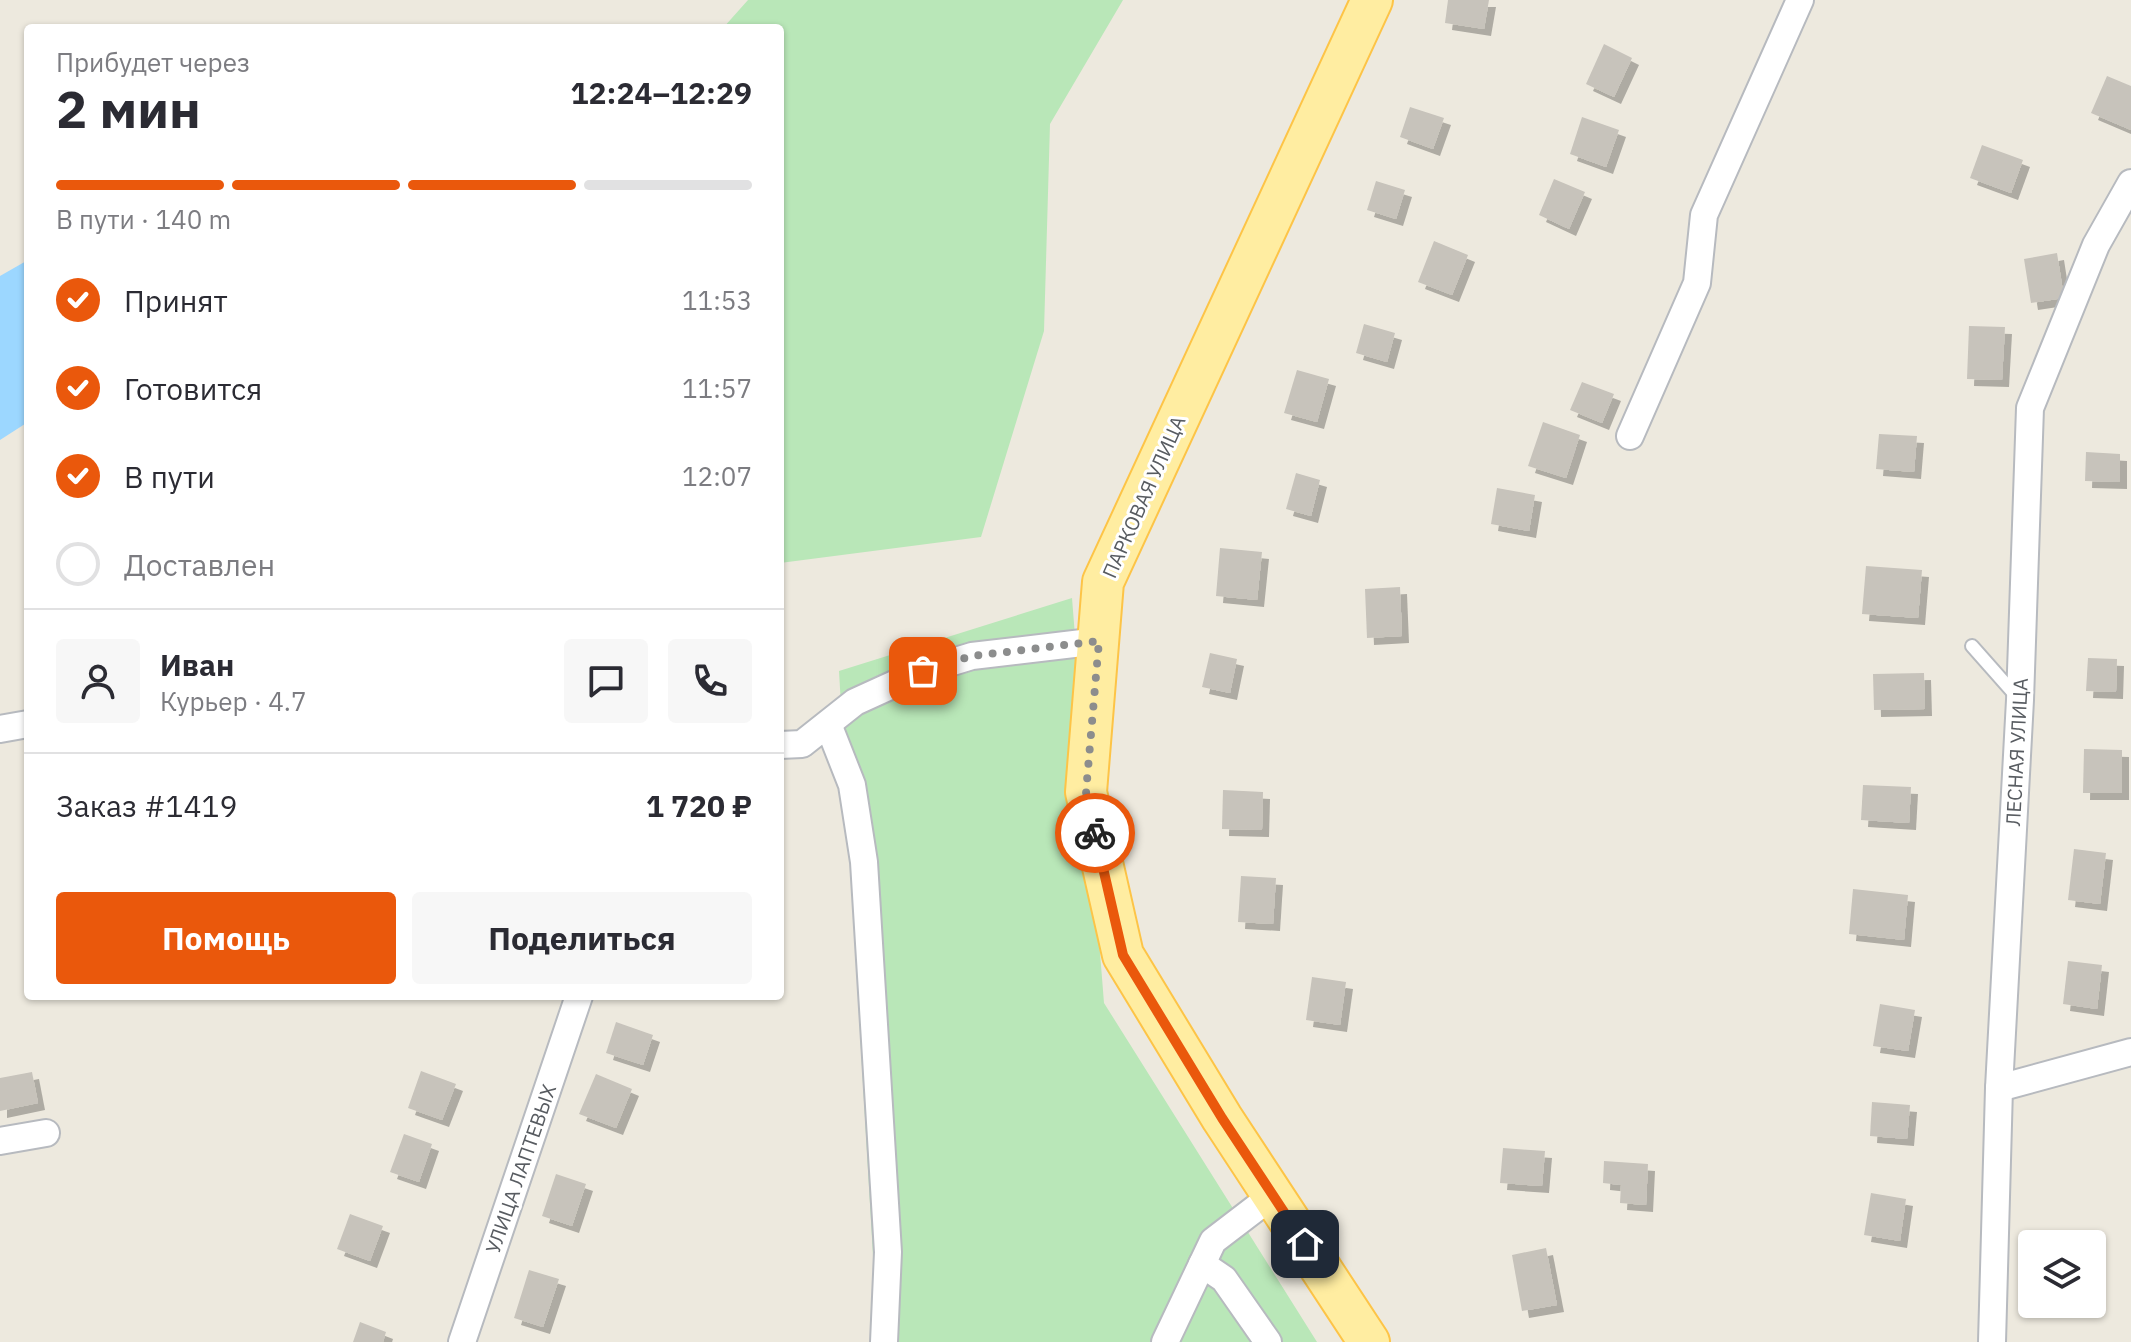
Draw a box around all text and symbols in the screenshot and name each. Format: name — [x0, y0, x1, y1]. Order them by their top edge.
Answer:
text: Прибудет через — [56, 45, 250, 79]
text: 12:24–12:29 — [571, 73, 752, 112]
text: 2 мин — [56, 75, 201, 142]
text: В пути · 140 m — [56, 202, 231, 236]
icon: check — [56, 278, 100, 322]
text: Принят — [124, 281, 228, 320]
text: 11:53 — [682, 283, 752, 317]
icon: check — [56, 366, 100, 410]
text: Готовится — [124, 369, 262, 408]
text: 11:57 — [682, 371, 752, 405]
street label: ПАРКОВАЯ УЛИЦА — [1096, 411, 1192, 582]
icon: check — [56, 454, 100, 498]
text: В пути — [124, 457, 215, 496]
text: 12:07 — [682, 459, 752, 493]
text: Доставлен — [124, 545, 275, 584]
pin — [889, 637, 957, 705]
button: person — [56, 639, 140, 723]
button: chat — [564, 639, 648, 723]
button: phone — [668, 639, 752, 723]
text: Иван — [160, 645, 234, 684]
icon: bag — [901, 649, 945, 693]
street label: ЛЕСНАЯ УЛИЦА — [1999, 677, 2034, 827]
text: Курьер · 4.7 — [160, 684, 307, 718]
text: Заказ #1419 — [56, 786, 238, 825]
text: 1 720 ₽ — [646, 786, 752, 825]
courier — [1055, 793, 1135, 873]
icon: bike — [1073, 811, 1117, 855]
button: Помощь — [56, 892, 396, 984]
button: Поделиться — [412, 892, 752, 984]
street label: УЛИЦА ЛАПТЕВЫХ — [479, 1081, 562, 1257]
pin — [1271, 1210, 1339, 1278]
icon: home — [1283, 1222, 1327, 1266]
map controls — [2018, 1230, 2106, 1318]
button: layers — [2018, 1230, 2106, 1318]

